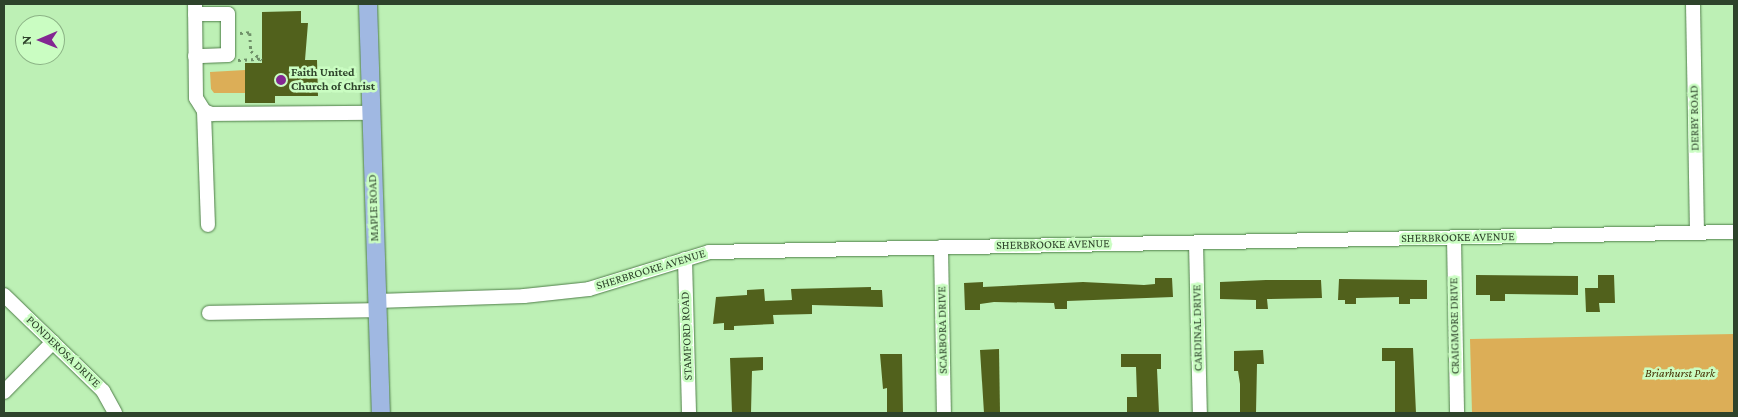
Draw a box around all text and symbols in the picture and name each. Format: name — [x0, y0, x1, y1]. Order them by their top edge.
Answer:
north arrow — [15, 15, 65, 65]
text: N — [18, 35, 34, 45]
place label: Faith United Church of Christ — [291, 66, 375, 94]
marker: Faith United Church of Christ — [275, 74, 287, 86]
street label: DERBY ROAD — [1687, 85, 1703, 151]
street label: MAPLE ROAD — [366, 174, 382, 242]
street label: SHERBROOKE AVENUE — [1401, 230, 1515, 246]
street label: SHERBROOKE AVENUE — [996, 237, 1110, 253]
street label: SHERBROOKE AVENUE — [595, 247, 707, 293]
street label: CRAIGMORE DRIVE — [1447, 278, 1463, 374]
street label: CARDINAL DRIVE — [1190, 285, 1206, 371]
street label: SCARBORA DRIVE — [935, 286, 951, 374]
street label: STAMFORD ROAD — [678, 291, 696, 381]
street label: PONDEROSA DRIVE — [23, 313, 103, 391]
park label: Briarhurst Park — [1645, 367, 1715, 381]

